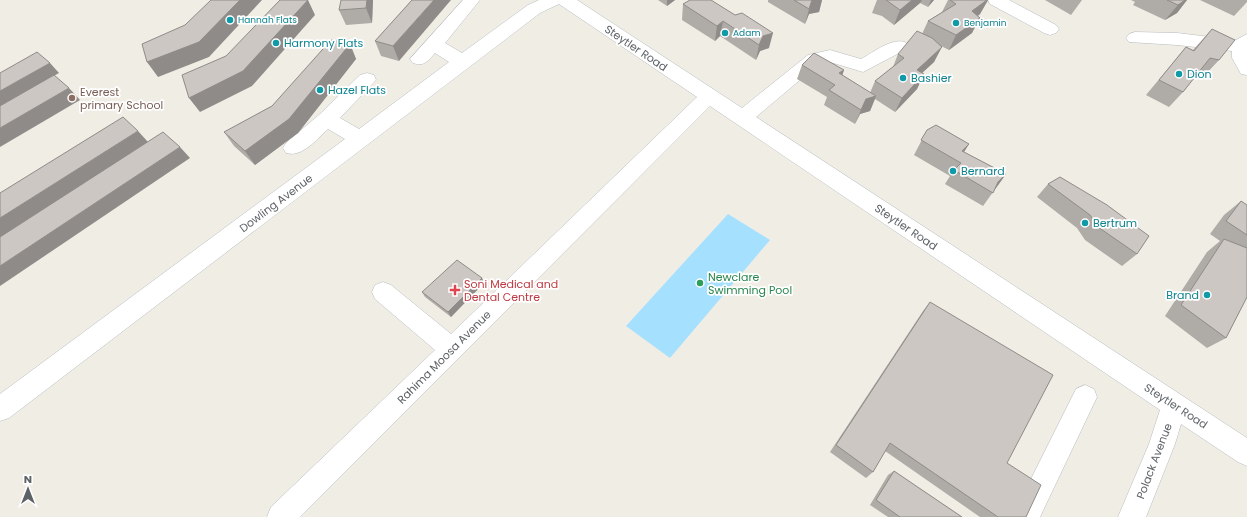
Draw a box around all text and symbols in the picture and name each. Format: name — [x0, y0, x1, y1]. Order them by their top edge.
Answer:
place label: Hannah Flats — [238, 14, 297, 26]
marker: Hannah Flats — [225, 15, 235, 25]
place label: Benjamin — [964, 17, 1007, 29]
marker: Benjamin — [951, 18, 961, 28]
street label: Steytler Road — [601, 21, 671, 75]
place label: Adam — [733, 27, 761, 39]
marker: Adam — [720, 28, 730, 38]
place label: Harmony Flats — [284, 35, 363, 51]
marker: Harmony Flats — [271, 38, 281, 48]
place label: Dion — [1187, 66, 1212, 82]
marker: Dion — [1174, 69, 1184, 79]
place label: Bashier — [911, 70, 952, 86]
marker: Bashier — [898, 73, 908, 83]
place label: Hazel Flats — [328, 82, 386, 98]
place label: Everest primary School — [80, 84, 163, 113]
marker: Hazel Flats — [315, 85, 325, 95]
marker: Everest primary School — [67, 93, 77, 103]
place label: Bernard — [961, 163, 1005, 179]
marker: Bernard — [948, 166, 958, 176]
street label: Dowling Avenue — [236, 170, 316, 236]
street label: Steytler Road — [871, 200, 941, 254]
place label: Bertrum — [1093, 215, 1137, 231]
marker: Bertrum — [1080, 218, 1090, 228]
place label: Newclare Swimming Pool — [708, 269, 792, 298]
place label: Soni Medical and Dental Centre — [464, 276, 558, 305]
marker: Newclare Swimming Pool — [695, 278, 705, 288]
marker: Soni Medical and Dental Centre — [449, 284, 461, 296]
place label: Brand — [1166, 287, 1199, 303]
marker: Brand — [1202, 290, 1212, 300]
street label: Rahima Moosa Avenue — [394, 306, 495, 407]
street label: Steytler Road — [1141, 380, 1211, 432]
street label: Polack Avenue — [1132, 421, 1176, 501]
north arrow — [8, 469, 48, 509]
text: N — [24, 471, 32, 487]

